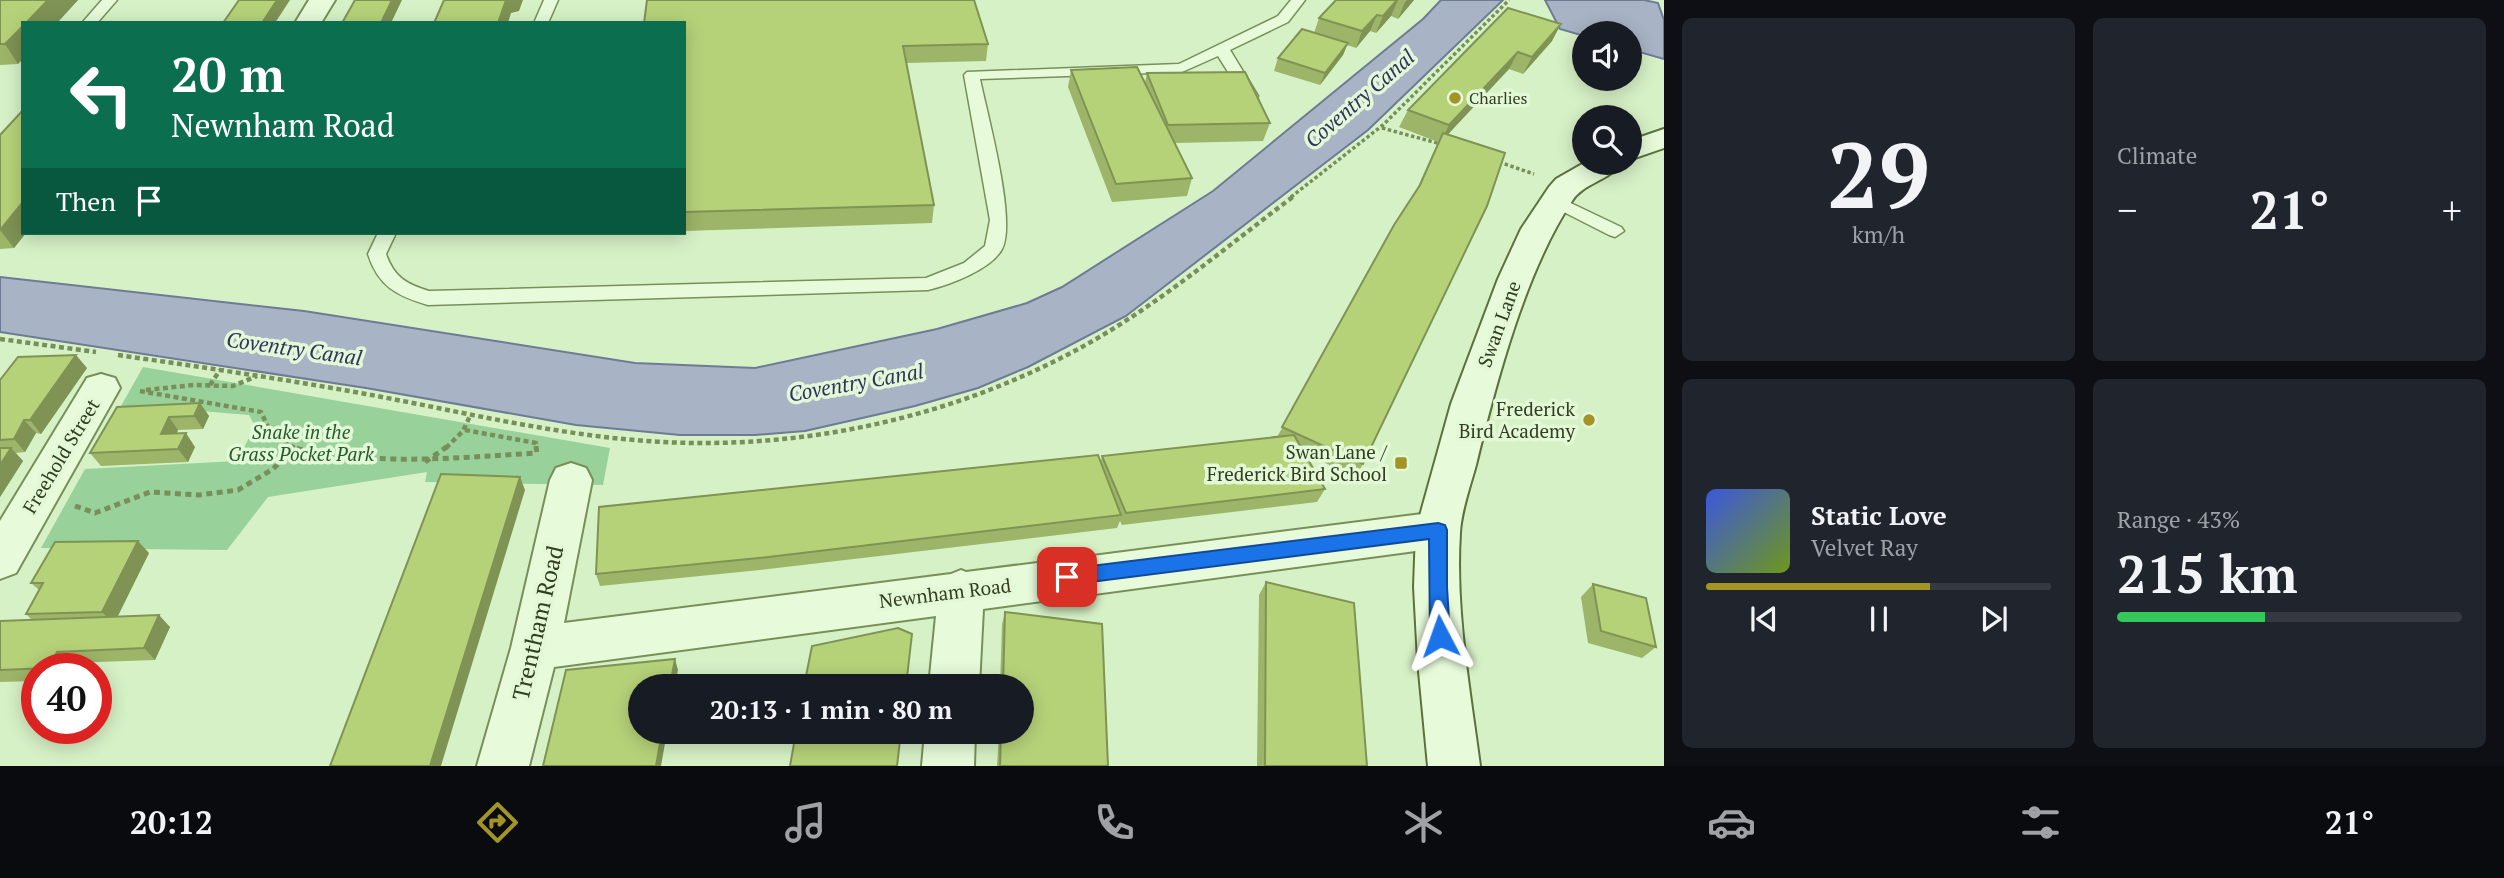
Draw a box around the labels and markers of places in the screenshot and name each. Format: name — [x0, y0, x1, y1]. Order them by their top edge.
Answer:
place label: Charlies — [1469, 87, 1528, 109]
marker: Charlies — [1447, 90, 1463, 106]
place label: Frederick Bird Academy — [1459, 396, 1575, 443]
marker: Frederick Bird Academy — [1581, 412, 1597, 428]
place label: Swan Lane / Frederick Bird School — [1207, 439, 1388, 486]
marker: Swan Lane / Frederick Bird School — [1393, 455, 1409, 471]
pin — [1037, 547, 1097, 607]

